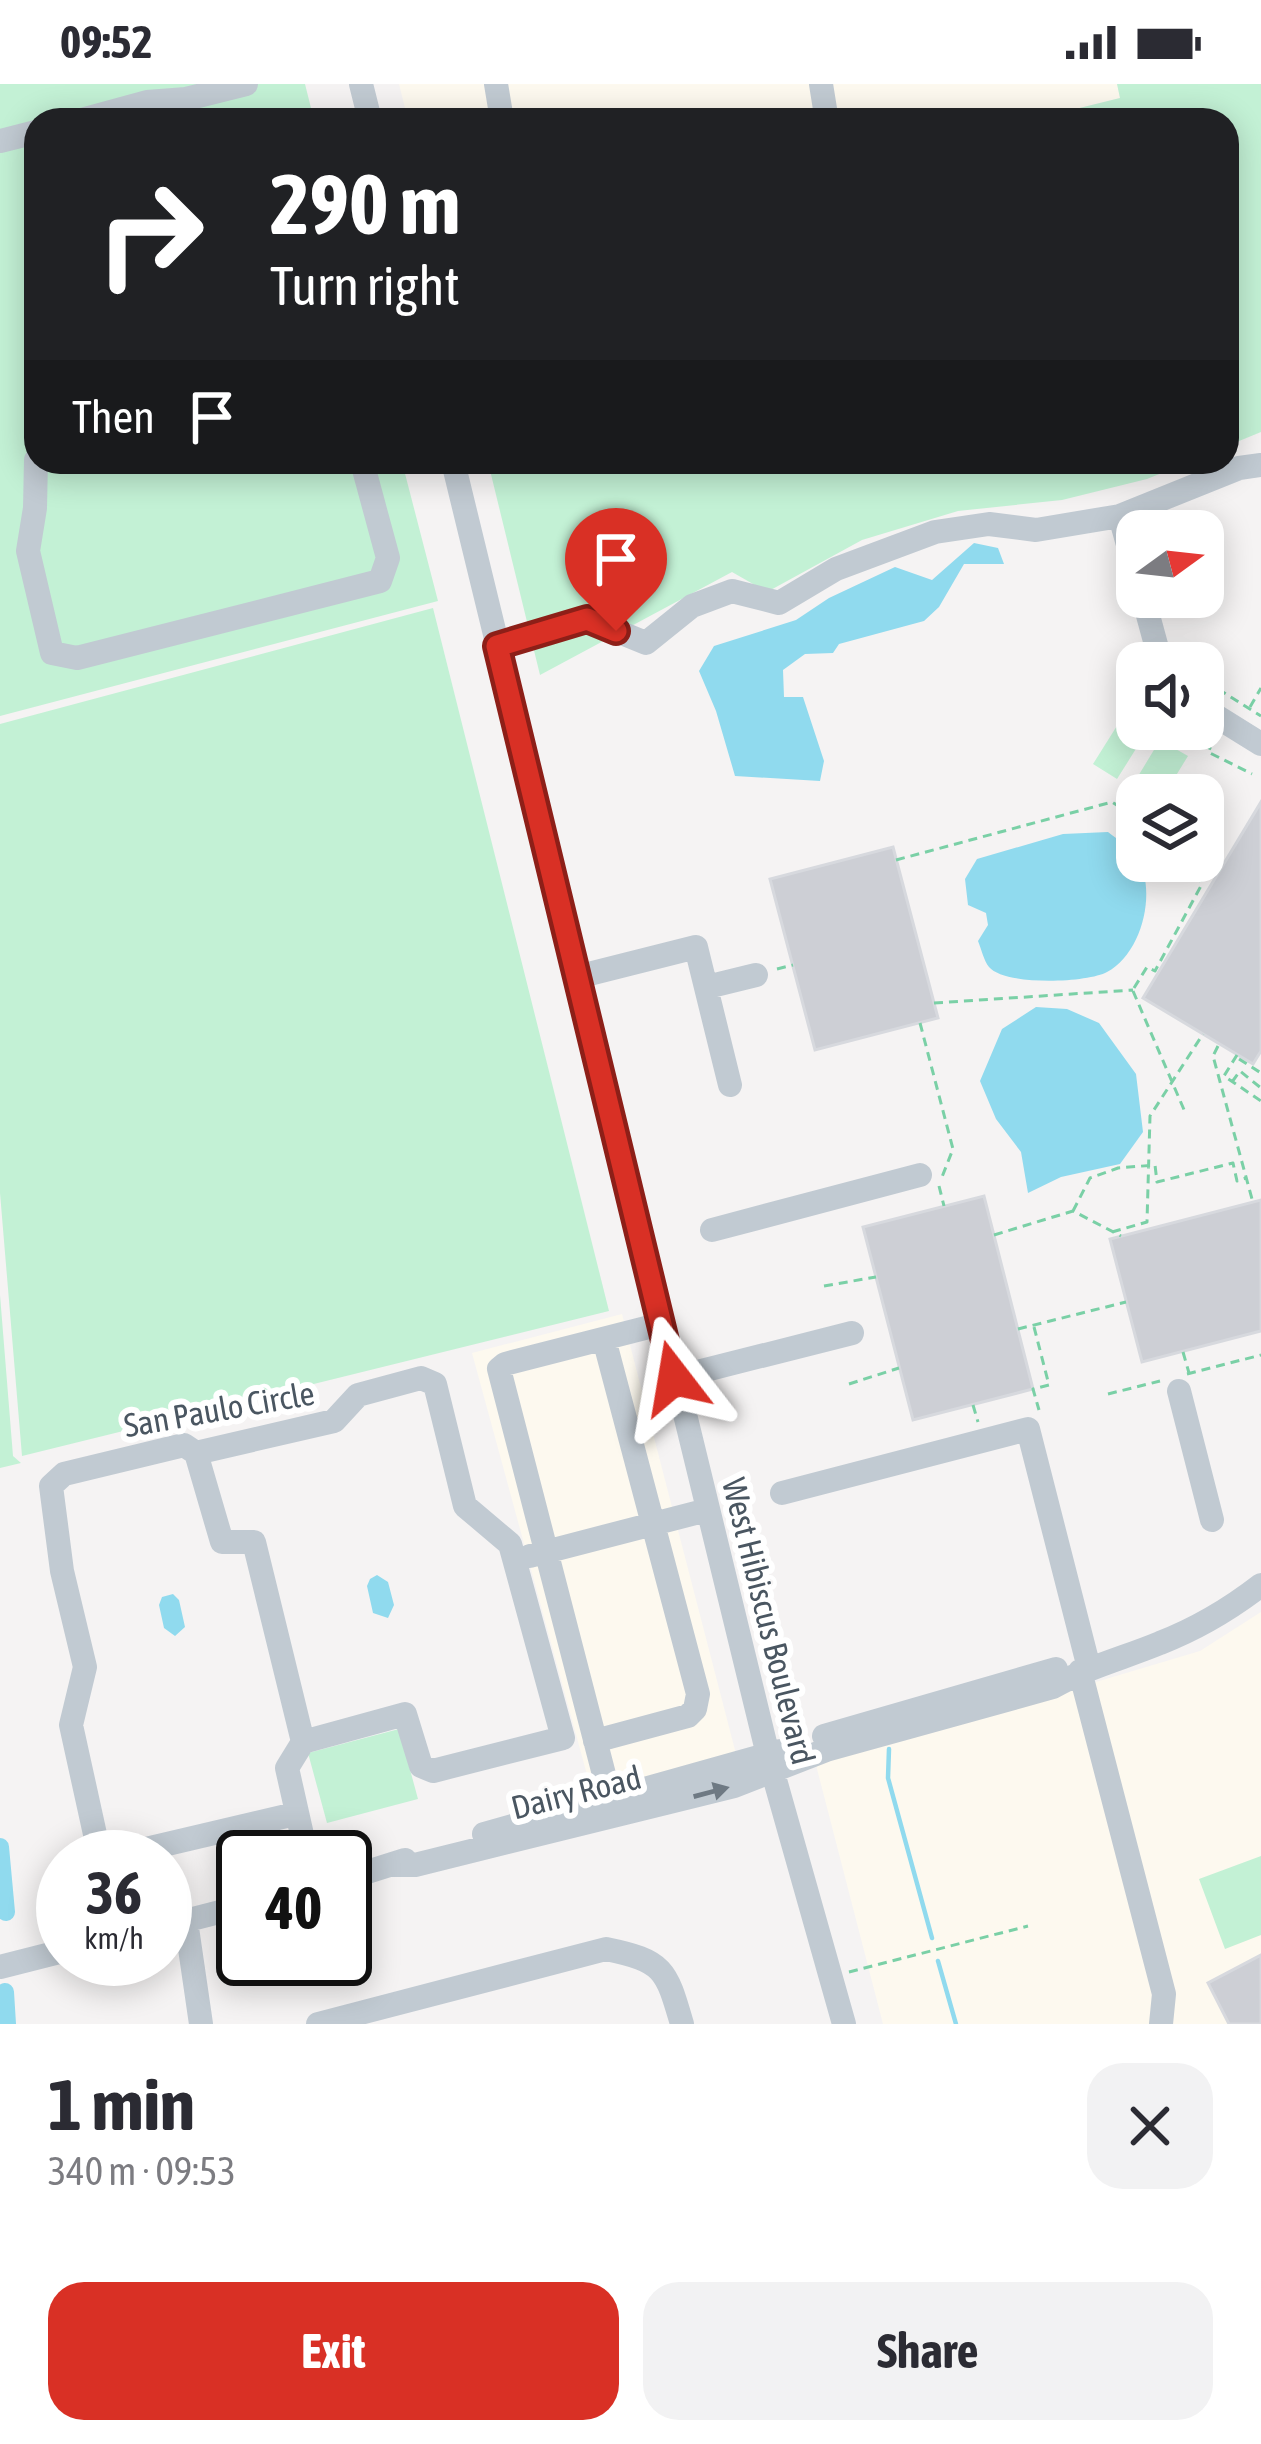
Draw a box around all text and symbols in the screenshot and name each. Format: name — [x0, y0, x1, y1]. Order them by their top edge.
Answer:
text: 09:52 — [60, 16, 153, 68]
icon: right — [72, 156, 228, 312]
text: 290 m — [270, 156, 460, 252]
text: Turn right — [270, 255, 460, 316]
icon: arrive — [179, 384, 245, 450]
text: Then — [72, 391, 155, 443]
pin — [565, 508, 667, 631]
north arrow — [1116, 510, 1224, 618]
map controls — [1116, 510, 1224, 882]
icon: arrive — [583, 526, 649, 592]
button: sound — [1116, 642, 1224, 750]
button: layers — [1116, 774, 1224, 882]
position arrow — [611, 1315, 737, 1441]
street label: San Paulo Circle — [121, 1374, 317, 1444]
street label: West Hibiscus Boulevard — [715, 1474, 823, 1768]
street label: Dairy Road — [507, 1758, 645, 1826]
one-way arrow — [693, 1781, 730, 1800]
speed limit sign: 40 — [216, 1830, 372, 1986]
text: 36 — [86, 1858, 142, 1927]
text: km/h — [84, 1921, 144, 1955]
text: 1 min — [48, 2063, 195, 2145]
button: close — [1087, 2063, 1213, 2189]
text: 340 m · 09:53 — [48, 2149, 236, 2193]
button: Exit — [48, 2282, 619, 2420]
button: Share — [643, 2282, 1213, 2420]

